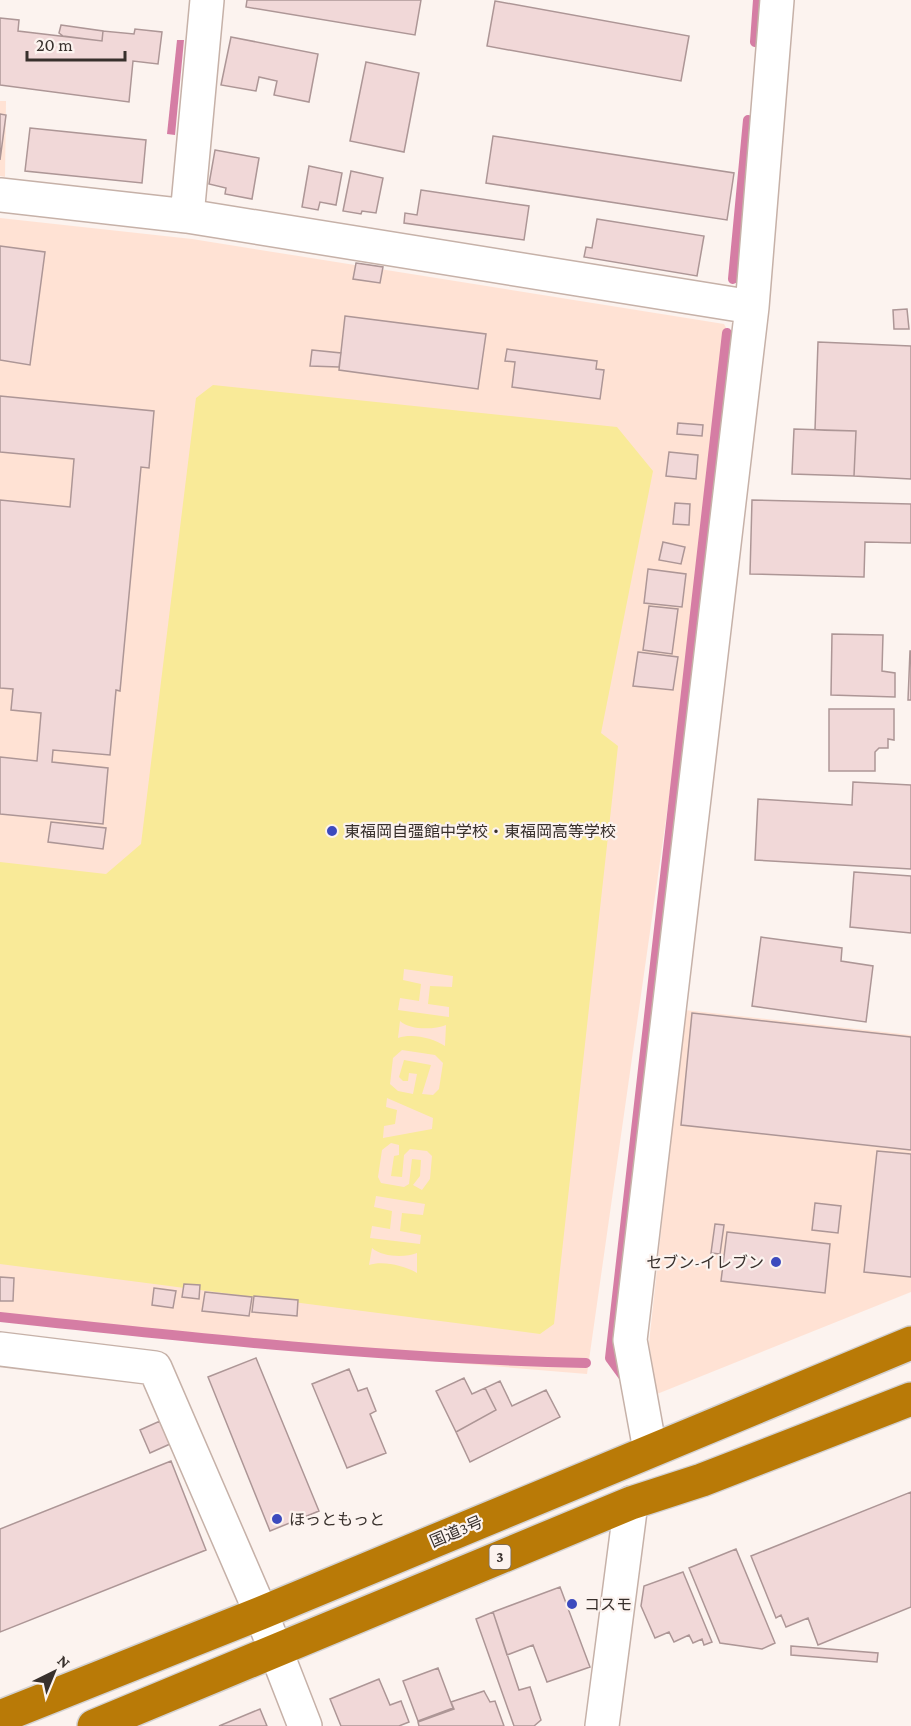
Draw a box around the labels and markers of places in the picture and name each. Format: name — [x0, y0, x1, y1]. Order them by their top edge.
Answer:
place label: 東福岡自彊館中学校・東福岡高等学校 — [344, 823, 616, 840]
marker: 東福岡自彊館中学校・東福岡高等学校 — [325, 824, 339, 838]
place label: セブン-イレブン — [646, 1254, 764, 1271]
marker: セブン-イレブン — [769, 1255, 783, 1269]
place label: ほっともっと — [289, 1511, 385, 1528]
marker: ほっともっと — [270, 1512, 284, 1526]
place label: コスモ — [584, 1596, 632, 1613]
marker: コスモ — [565, 1597, 579, 1611]

